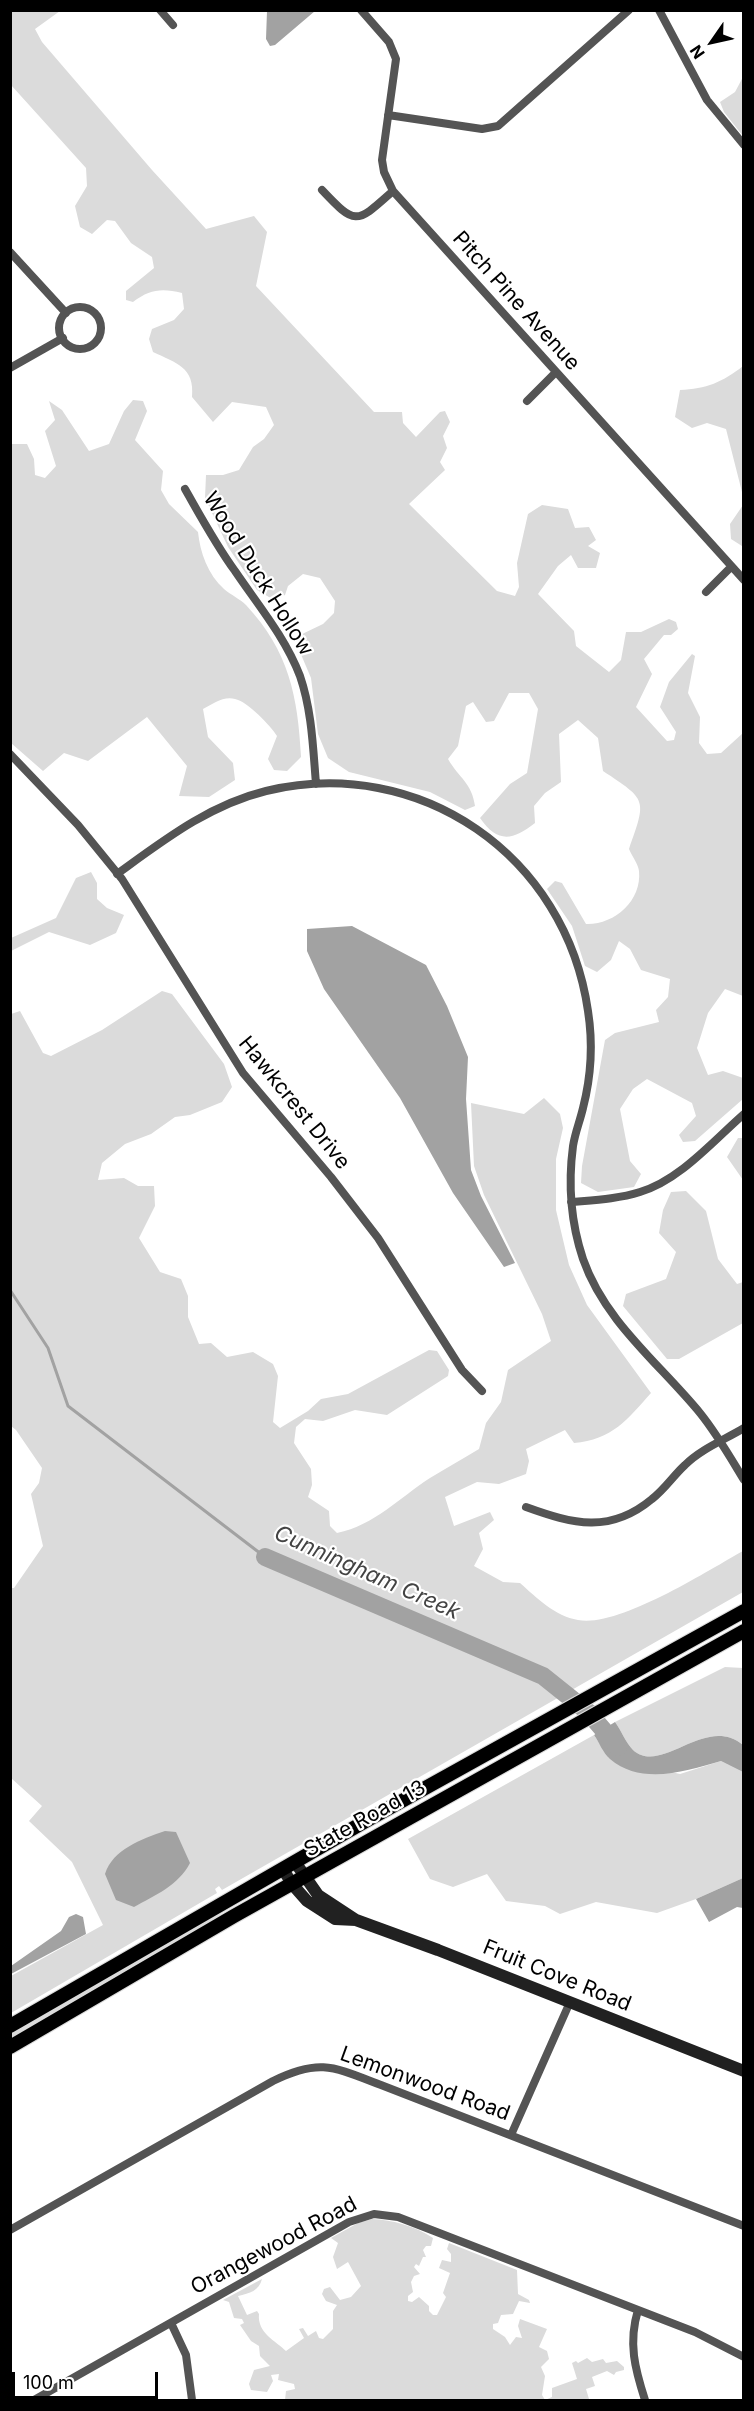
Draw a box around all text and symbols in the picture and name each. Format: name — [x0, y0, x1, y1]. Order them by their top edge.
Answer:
north arrow — [682, 12, 742, 72]
text: N — [685, 41, 709, 63]
street label: Pitch Pine Avenue — [447, 226, 585, 376]
street label: Wood Duck Hollow — [197, 487, 319, 661]
street label: Hawkcrest Drive — [233, 1032, 355, 1174]
water label: Cunningham Creek — [270, 1520, 464, 1626]
street label: State Road 13 — [300, 1775, 430, 1863]
street label: Fruit Cove Road — [479, 1935, 635, 2017]
street label: Lemonwood Road — [337, 2042, 513, 2126]
street label: Orangewood Road — [187, 2192, 361, 2300]
scale bar — [15, 2360, 160, 2398]
text: 100 m — [23, 2372, 74, 2393]

